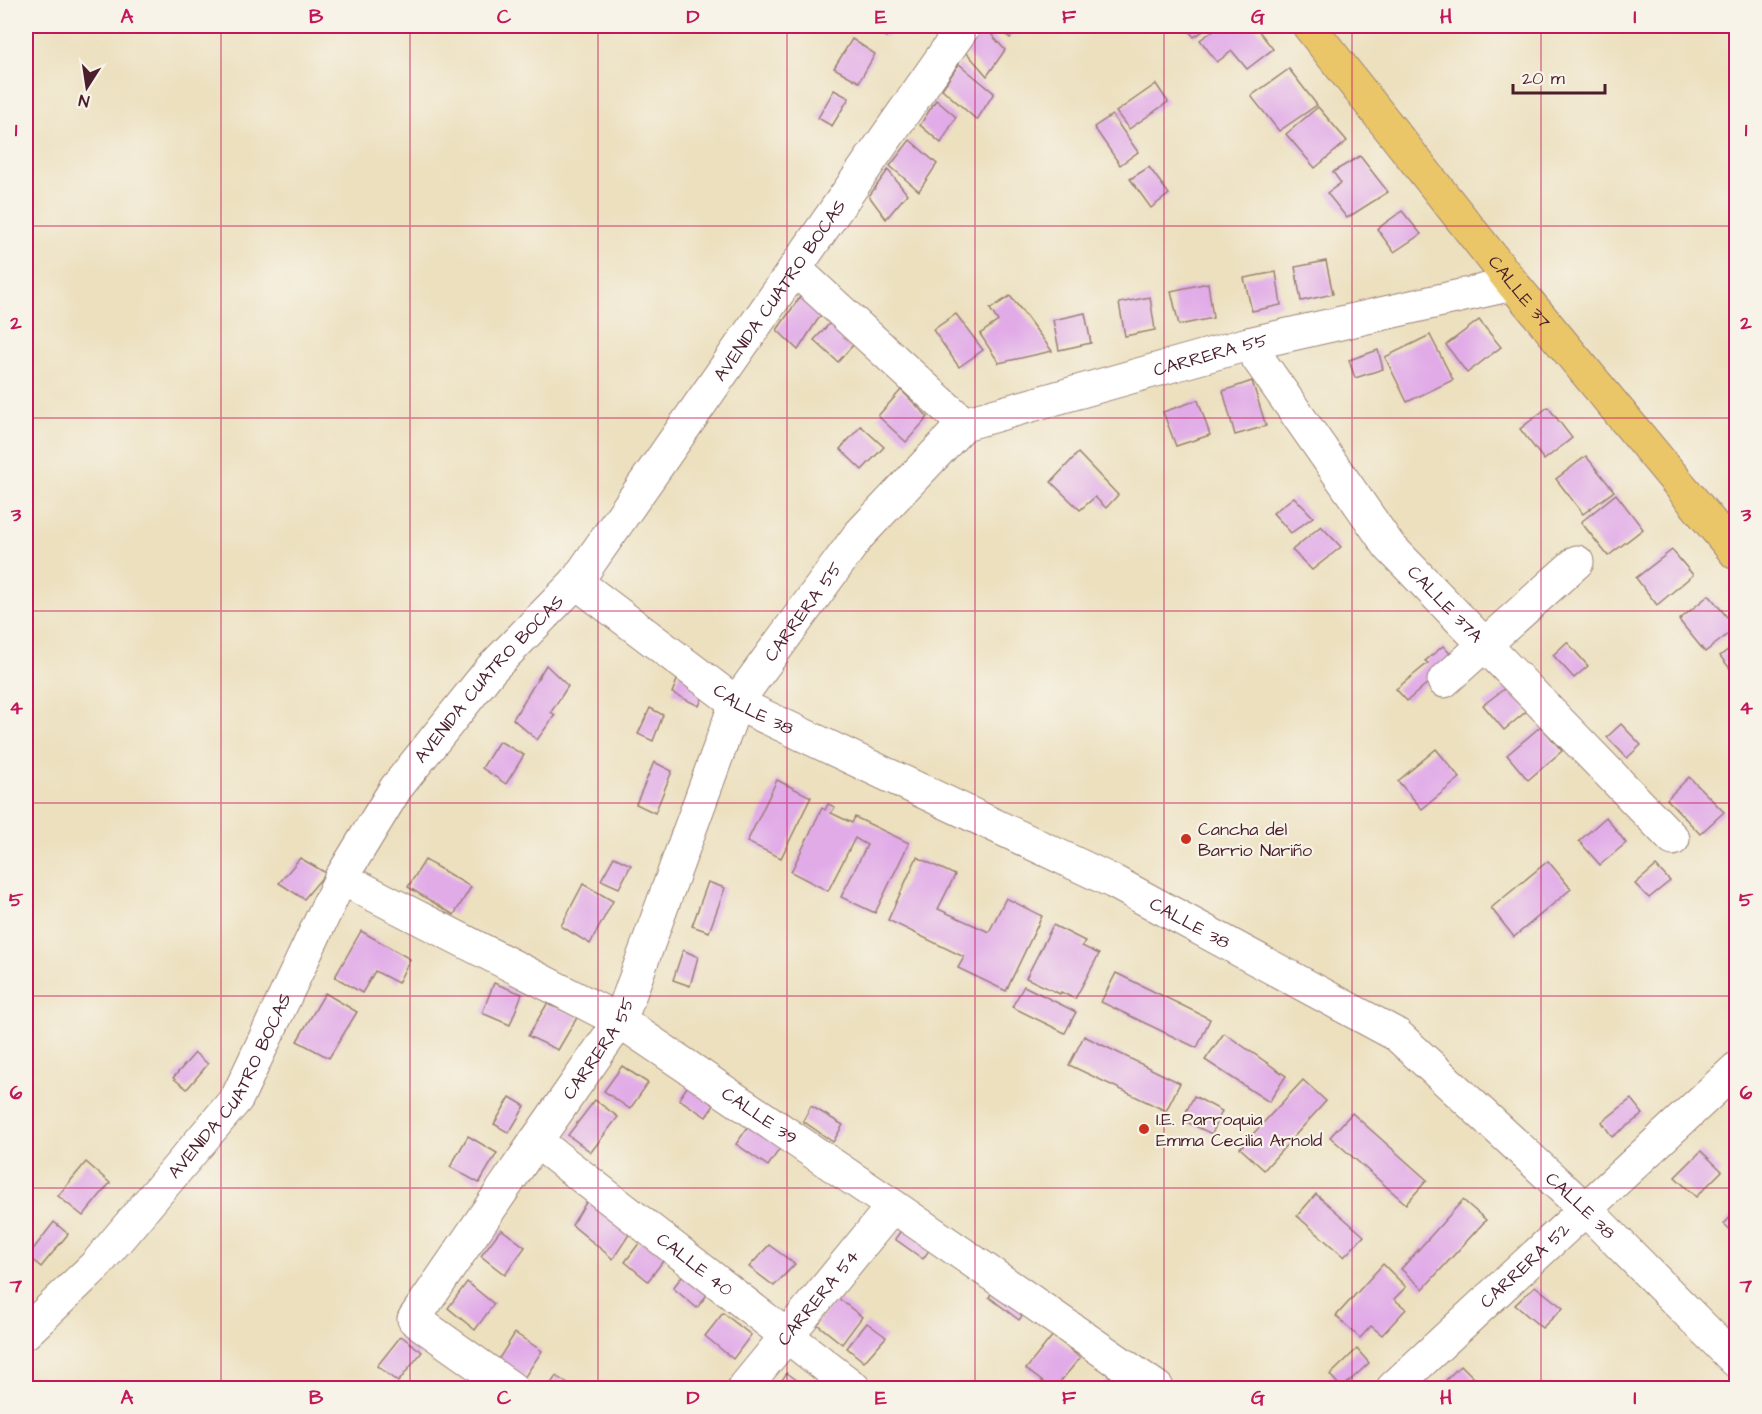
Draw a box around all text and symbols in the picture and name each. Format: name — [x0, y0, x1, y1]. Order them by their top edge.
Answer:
text: A — [121, 3, 134, 31]
text: B — [309, 3, 324, 31]
text: C — [497, 3, 512, 31]
text: D — [687, 3, 700, 31]
text: E — [875, 3, 887, 31]
text: F — [1062, 3, 1077, 31]
text: G — [1251, 3, 1265, 31]
text: H — [1440, 3, 1452, 31]
text: I — [1633, 3, 1637, 31]
north arrow — [57, 57, 117, 117]
scale bar — [1513, 57, 1604, 95]
text: 20 m — [1522, 66, 1565, 91]
text: N — [77, 89, 91, 112]
text: 1 — [15, 116, 18, 144]
text: 1 — [1745, 116, 1748, 144]
street label: AVENIDA CUATRO BOCAS — [707, 194, 852, 386]
street label: CALLE 37 — [1482, 250, 1557, 333]
text: 2 — [9, 309, 22, 337]
text: 2 — [1739, 309, 1752, 337]
street label: CARRERA 55 — [1151, 327, 1271, 383]
text: 3 — [10, 501, 22, 529]
text: 3 — [1740, 501, 1752, 529]
street label: CARRERA 55 — [758, 557, 848, 667]
street label: CALLE 37A — [1402, 560, 1489, 648]
street label: AVENIDA CUATRO BOCAS — [408, 589, 570, 768]
street label: CALLE 38 — [708, 678, 798, 741]
text: 4 — [9, 694, 23, 722]
text: 4 — [1739, 694, 1753, 722]
place label: Cancha del Barrio Nariño — [1198, 817, 1312, 863]
marker: Cancha del Barrio Nariño — [1179, 832, 1193, 846]
text: 5 — [9, 886, 24, 914]
text: 5 — [1739, 886, 1754, 914]
street label: CALLE 38 — [1145, 891, 1235, 955]
street label: AVENIDA CUATRO BOCAS — [162, 989, 297, 1184]
street label: CARRERA 55 — [556, 993, 640, 1104]
text: 6 — [10, 1079, 23, 1107]
text: 6 — [1740, 1079, 1753, 1107]
street label: CALLE 39 — [717, 1081, 802, 1150]
place label: I.E. Parroquia Emma Cecilia Arnold — [1156, 1107, 1322, 1153]
marker: I.E. Parroquia Emma Cecilia Arnold — [1137, 1122, 1151, 1136]
street label: CALLE 38 — [1540, 1166, 1621, 1245]
street label: CARRERA 52 — [1474, 1217, 1576, 1314]
street label: CALLE 40 — [651, 1227, 738, 1302]
street label: CARRERA 54 — [771, 1244, 865, 1351]
text: 7 — [9, 1272, 23, 1300]
text: 7 — [1739, 1272, 1753, 1300]
text: A — [121, 1384, 134, 1412]
text: B — [309, 1384, 324, 1412]
text: C — [497, 1384, 512, 1412]
text: D — [687, 1384, 700, 1412]
text: E — [875, 1384, 887, 1412]
text: F — [1062, 1384, 1077, 1412]
text: G — [1251, 1384, 1265, 1412]
text: H — [1440, 1384, 1452, 1412]
text: I — [1633, 1384, 1637, 1412]

